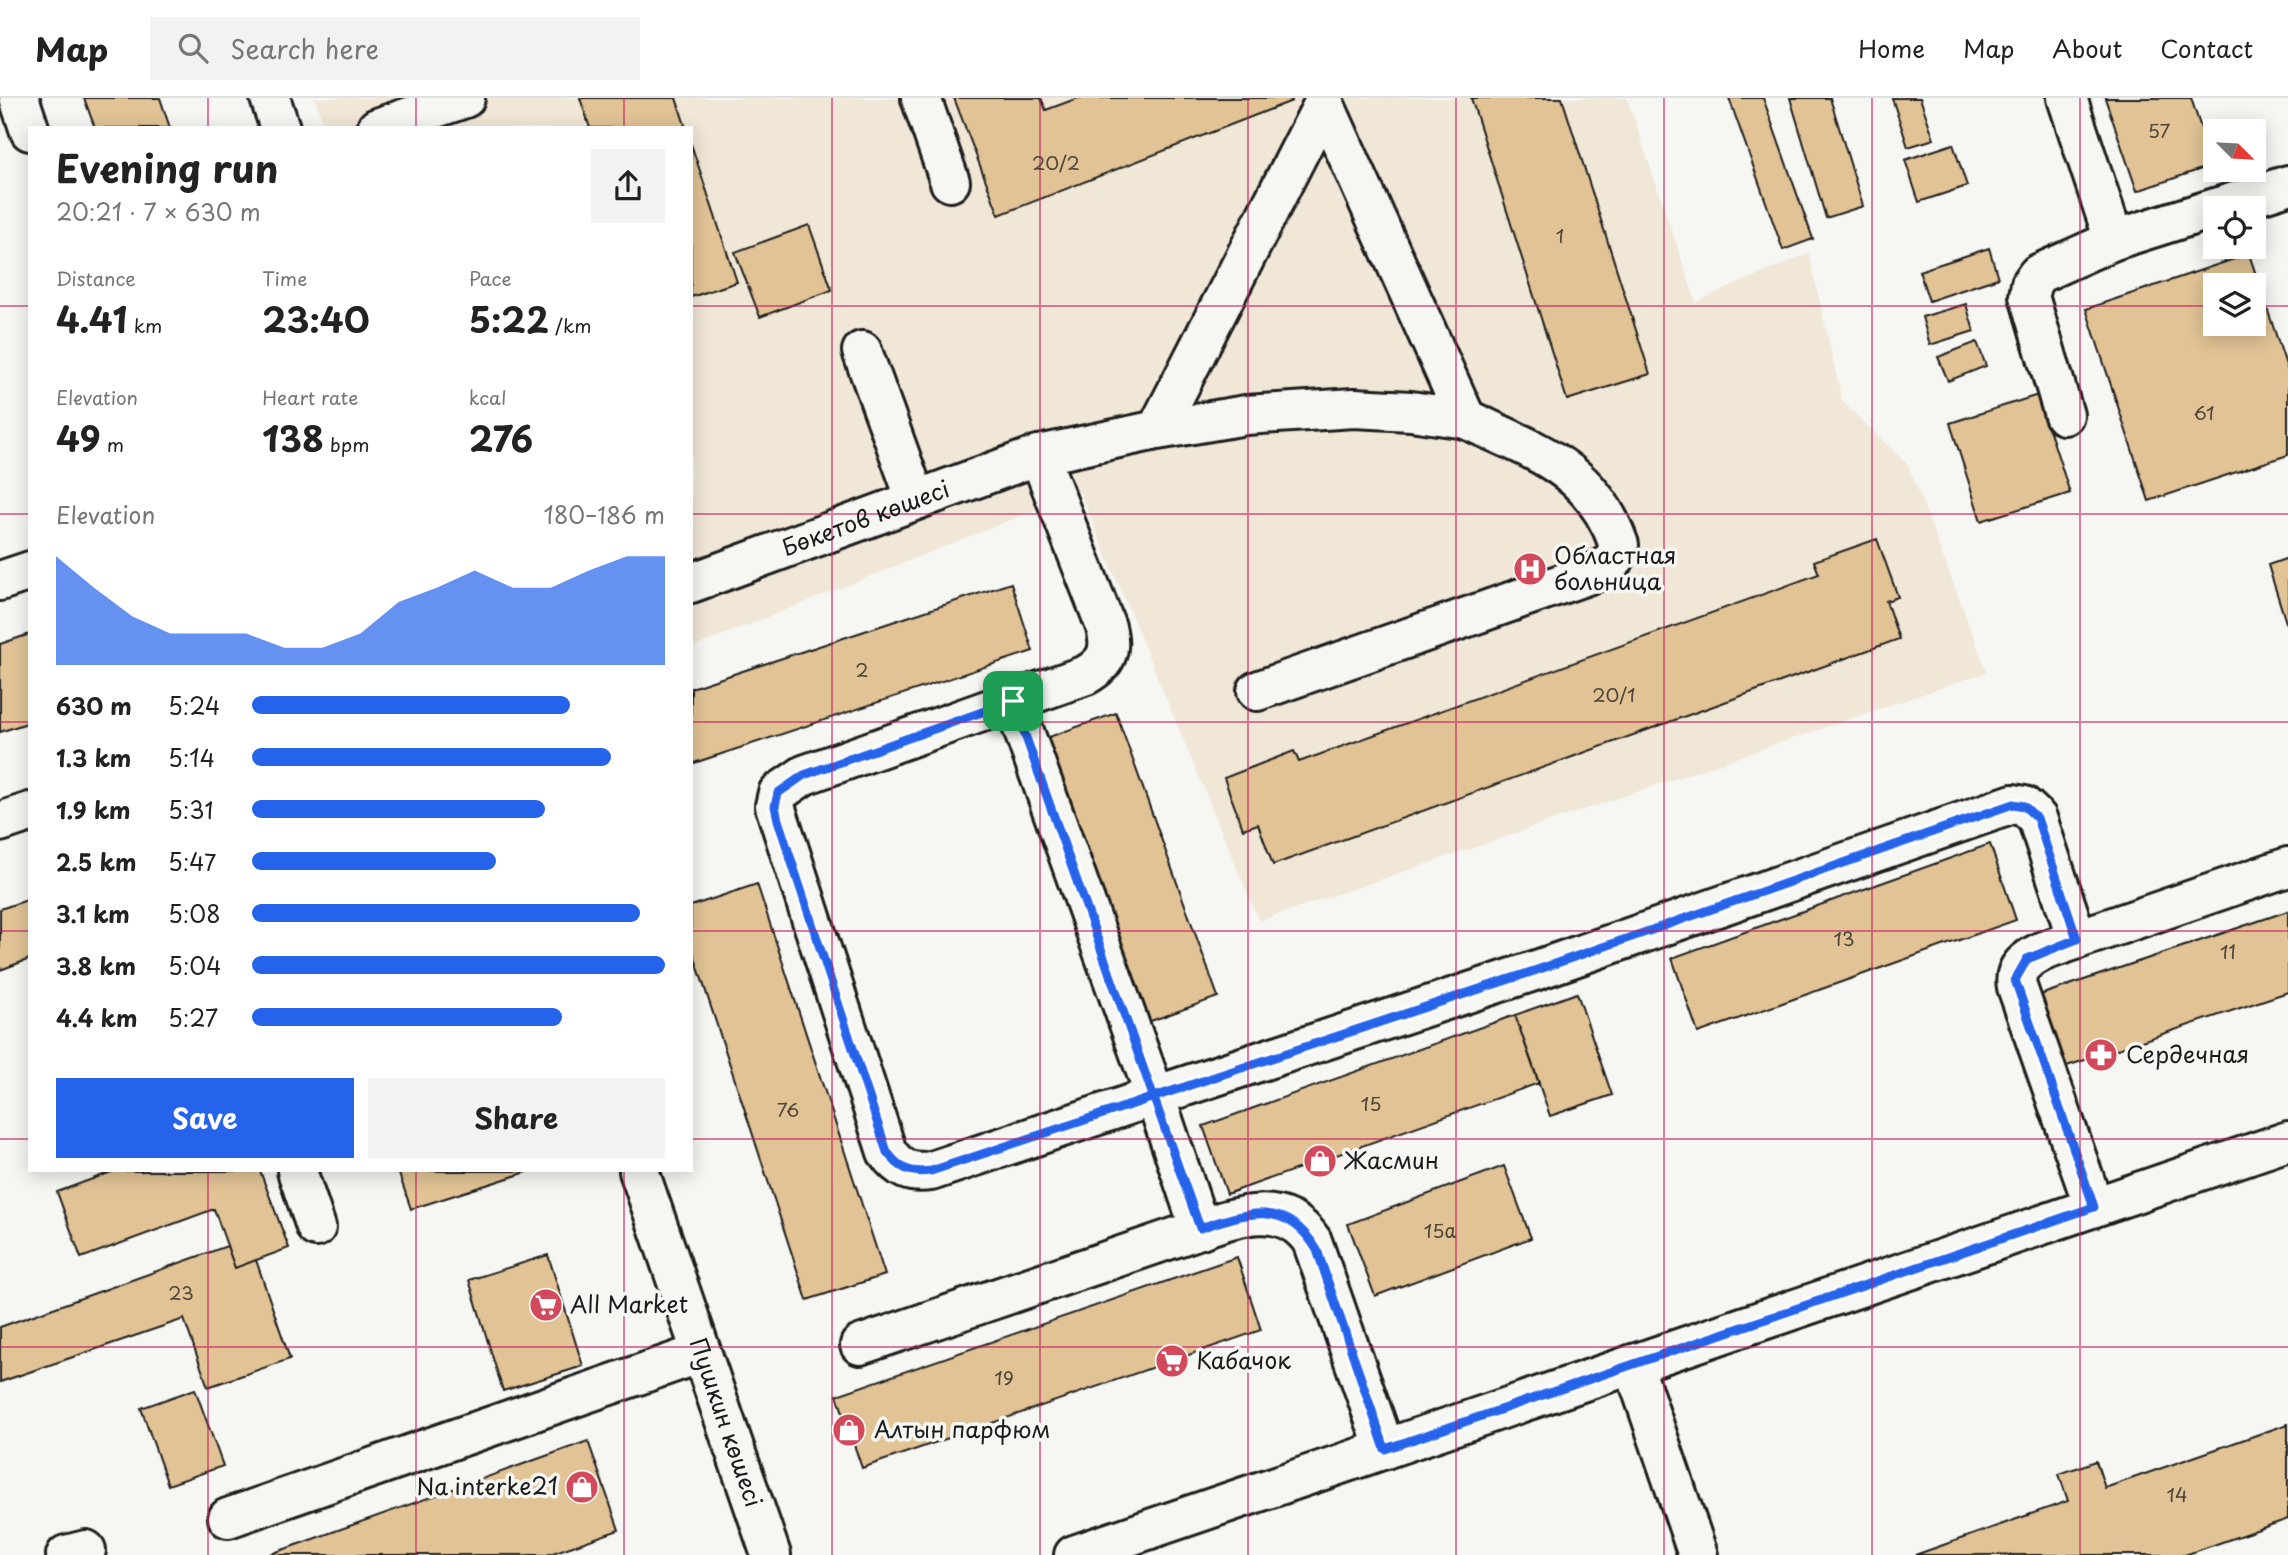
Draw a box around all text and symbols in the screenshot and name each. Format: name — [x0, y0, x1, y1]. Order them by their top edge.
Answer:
search box — [150, 17, 640, 80]
text: Map — [35, 23, 108, 73]
icon: search — [174, 29, 212, 67]
text: Search here — [230, 29, 379, 68]
text: Home — [1858, 30, 1925, 66]
text: Map — [1963, 30, 2014, 66]
text: About — [2052, 30, 2122, 66]
text: Contact — [2160, 30, 2253, 66]
house number: 57 — [2148, 116, 2171, 144]
north arrow — [2203, 119, 2266, 182]
map controls — [2203, 119, 2266, 336]
text: Evening run — [56, 139, 278, 196]
house number: 20/2 — [1032, 148, 1080, 176]
button: share — [591, 149, 665, 223]
text: 20:21 · 7 × 630 m — [56, 194, 261, 229]
button: locate — [2203, 196, 2266, 259]
house number: 1 — [1556, 221, 1564, 249]
text: Distance — [56, 264, 136, 292]
text: Time — [262, 264, 307, 292]
text: Pace — [469, 264, 512, 292]
button: layers — [2203, 273, 2266, 336]
text: 4.41 — [56, 292, 128, 345]
text: 23:40 — [262, 292, 370, 345]
text: 5:22 — [469, 292, 549, 345]
text: km — [128, 311, 162, 339]
text: /km — [549, 311, 591, 339]
text: Elevation — [56, 383, 138, 411]
text: Heart rate — [262, 383, 358, 411]
text: kcal — [469, 383, 507, 411]
house number: 61 — [2193, 398, 2215, 426]
text: 49 — [56, 411, 101, 464]
text: 138 — [262, 411, 324, 464]
text: 276 — [469, 411, 533, 464]
text: m — [101, 430, 124, 458]
text: bpm — [324, 430, 369, 458]
street label: Бөкетов көшесі — [776, 470, 954, 564]
text: Elevation — [56, 497, 155, 532]
text: 180–186 m — [544, 497, 665, 532]
place label: Областная больница — [1554, 537, 1676, 598]
hospital icon: Областная больница — [1511, 550, 1549, 588]
house number: 2 — [855, 655, 869, 683]
pin — [983, 671, 1043, 731]
house number: 20/1 — [1592, 680, 1636, 708]
icon: arrive — [994, 682, 1032, 720]
text: 630 m — [56, 688, 132, 723]
text: 5:24 — [168, 688, 220, 723]
text: 1.3 km — [56, 740, 131, 775]
text: 5:14 — [168, 740, 215, 775]
text: 1.9 km — [56, 792, 130, 827]
text: 5:31 — [168, 792, 213, 827]
text: 2.5 km — [56, 844, 136, 879]
text: 5:47 — [168, 844, 216, 879]
text: 3.1 km — [56, 896, 130, 931]
text: 5:08 — [168, 896, 221, 931]
house number: 13 — [1833, 924, 1855, 952]
house number: 11 — [2220, 937, 2236, 965]
text: 3.8 km — [56, 948, 136, 983]
text: 5:04 — [168, 948, 221, 983]
text: 4.4 km — [56, 1000, 137, 1035]
text: 5:27 — [168, 1000, 218, 1035]
pharmacy icon: Сердечная — [2082, 1036, 2120, 1074]
place label: Сердечная — [2126, 1036, 2249, 1071]
button: Save — [56, 1078, 354, 1158]
button: Share — [368, 1078, 665, 1158]
house number: 15 — [1361, 1089, 1381, 1117]
house number: 76 — [777, 1095, 799, 1123]
shop icon: Жасмин — [1301, 1142, 1339, 1180]
place label: Жасмин — [1343, 1142, 1439, 1177]
house number: 15а — [1424, 1216, 1456, 1244]
house number: 23 — [168, 1278, 194, 1306]
supermarket icon: All Market — [527, 1286, 565, 1324]
place label: All Market — [570, 1286, 688, 1321]
street label: Пушкин көшесі — [682, 1333, 772, 1511]
supermarket icon: Кабачок — [1153, 1342, 1191, 1380]
place label: Кабачок — [1196, 1342, 1291, 1377]
house number: 19 — [994, 1363, 1014, 1391]
shop icon: Алтын парфюм — [830, 1411, 868, 1449]
place label: Алтын парфюм — [874, 1411, 1050, 1446]
place label: Na interke21 — [417, 1468, 558, 1503]
shop icon: Na interke21 — [563, 1468, 601, 1506]
house number: 14 — [2166, 1480, 2188, 1508]

